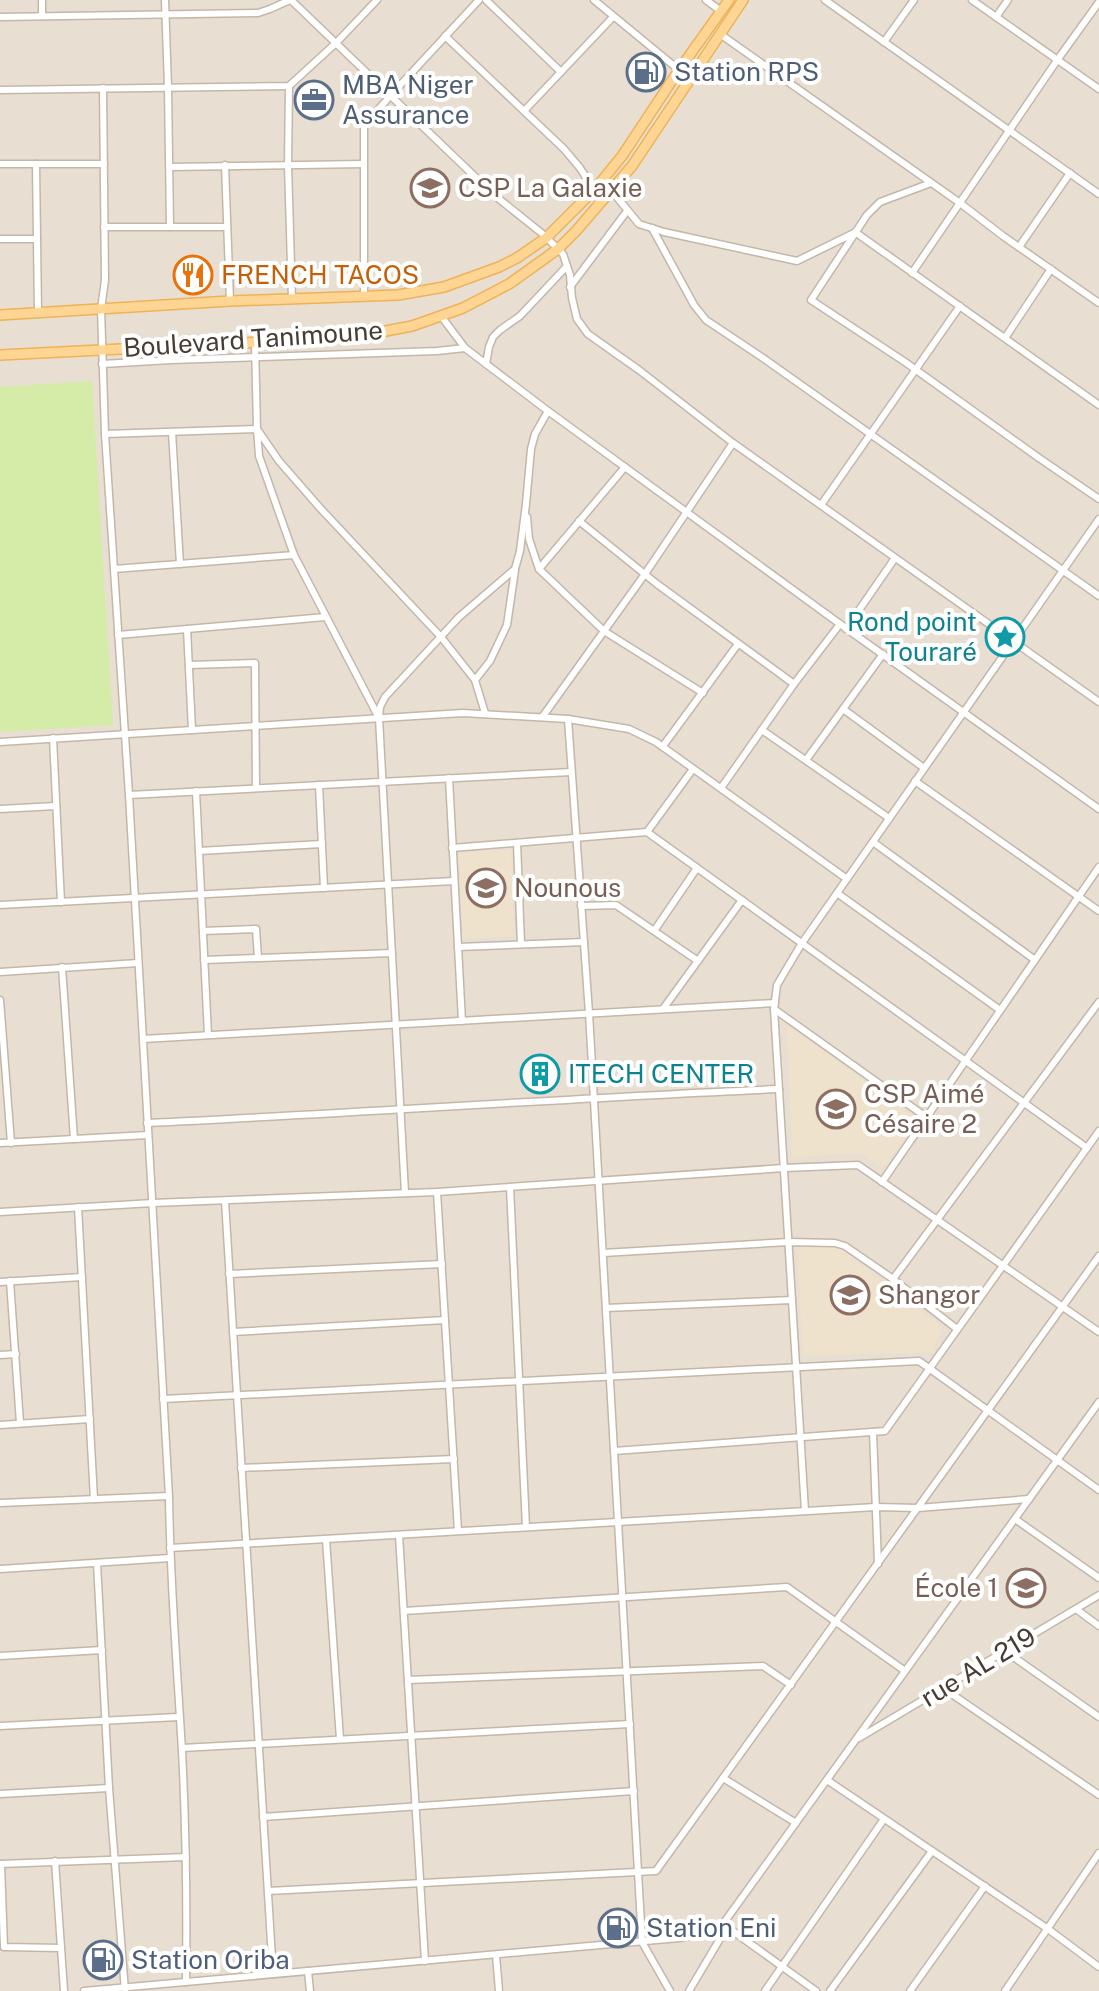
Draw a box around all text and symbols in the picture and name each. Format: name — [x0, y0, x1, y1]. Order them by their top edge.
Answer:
fuel station icon: Station RPS — [625, 51, 667, 93]
place label: Station RPS — [674, 56, 819, 87]
place label: MBA Niger Assurance — [342, 69, 474, 130]
office icon: MBA Niger Assurance — [293, 79, 335, 121]
school or university icon: CSP La Galaxie — [409, 167, 451, 209]
place label: CSP La Galaxie — [458, 172, 643, 203]
restaurant icon: FRENCH TACOS — [172, 254, 214, 296]
place label: FRENCH TACOS — [221, 259, 419, 290]
street label: Boulevard Tanimoune — [122, 314, 384, 363]
place label: Rond point Touraré — [847, 606, 977, 667]
place icon: Rond point Touraré — [984, 616, 1026, 658]
school or university icon: Nounous — [465, 867, 507, 909]
place label: Nounous — [514, 872, 621, 903]
building icon: ITECH CENTER — [519, 1053, 561, 1095]
place label: ITECH CENTER — [568, 1058, 754, 1089]
place label: CSP Aimé Césaire 2 — [864, 1078, 984, 1139]
school or university icon: CSP Aimé Césaire 2 — [815, 1088, 857, 1130]
school or university icon: Shangor — [829, 1274, 871, 1316]
place label: Shangor — [878, 1279, 980, 1310]
school or university icon: École 1 — [1005, 1567, 1047, 1609]
place label: École 1 — [915, 1572, 998, 1603]
street label: rue AL 219 — [915, 1620, 1041, 1713]
fuel station icon: Station Eni — [597, 1907, 639, 1949]
place label: Station Eni — [646, 1912, 777, 1943]
fuel station icon: Station Oriba — [82, 1939, 124, 1981]
place label: Station Oriba — [131, 1944, 290, 1975]

